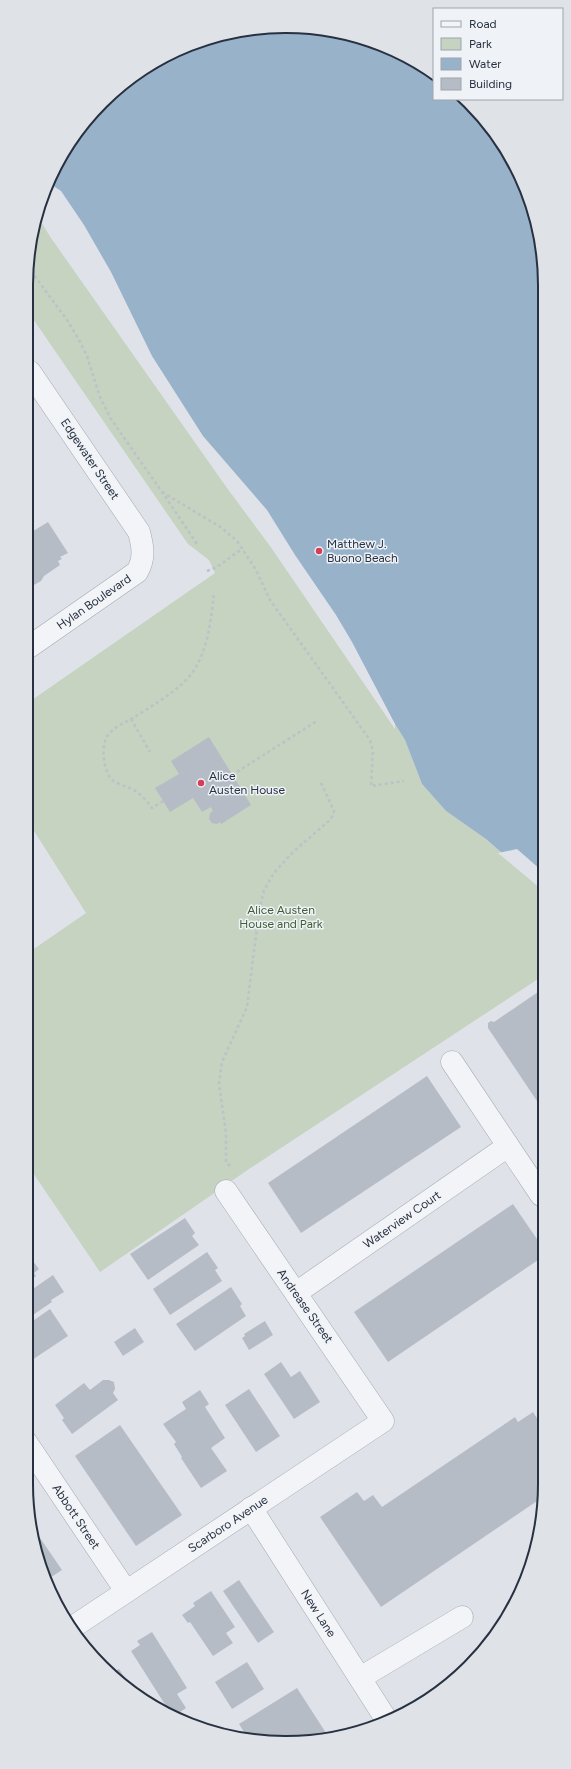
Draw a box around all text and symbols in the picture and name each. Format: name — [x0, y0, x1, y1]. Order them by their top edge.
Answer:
legend — [433, 8, 563, 100]
text: Road — [469, 17, 497, 31]
text: Park — [469, 37, 492, 51]
text: Water — [469, 57, 501, 71]
text: Building — [469, 77, 512, 91]
street label: Edgewater Street — [58, 416, 123, 503]
place label: Matthew J. Buono Beach — [327, 537, 398, 565]
marker: Matthew J. Buono Beach — [314, 546, 324, 556]
street label: Hylan Boulevard — [54, 571, 134, 633]
place label: Alice Austen House — [209, 769, 285, 797]
marker: Alice Austen House — [196, 778, 206, 788]
park label: Alice Austen House and Park — [239, 903, 323, 931]
street label: Waterview Court — [361, 1188, 444, 1251]
street label: Andrease Street — [274, 1266, 336, 1346]
street label: Abbott Street — [49, 1482, 103, 1552]
street label: Scarboro Avenue — [185, 1492, 271, 1556]
street label: New Lane — [298, 1587, 339, 1640]

